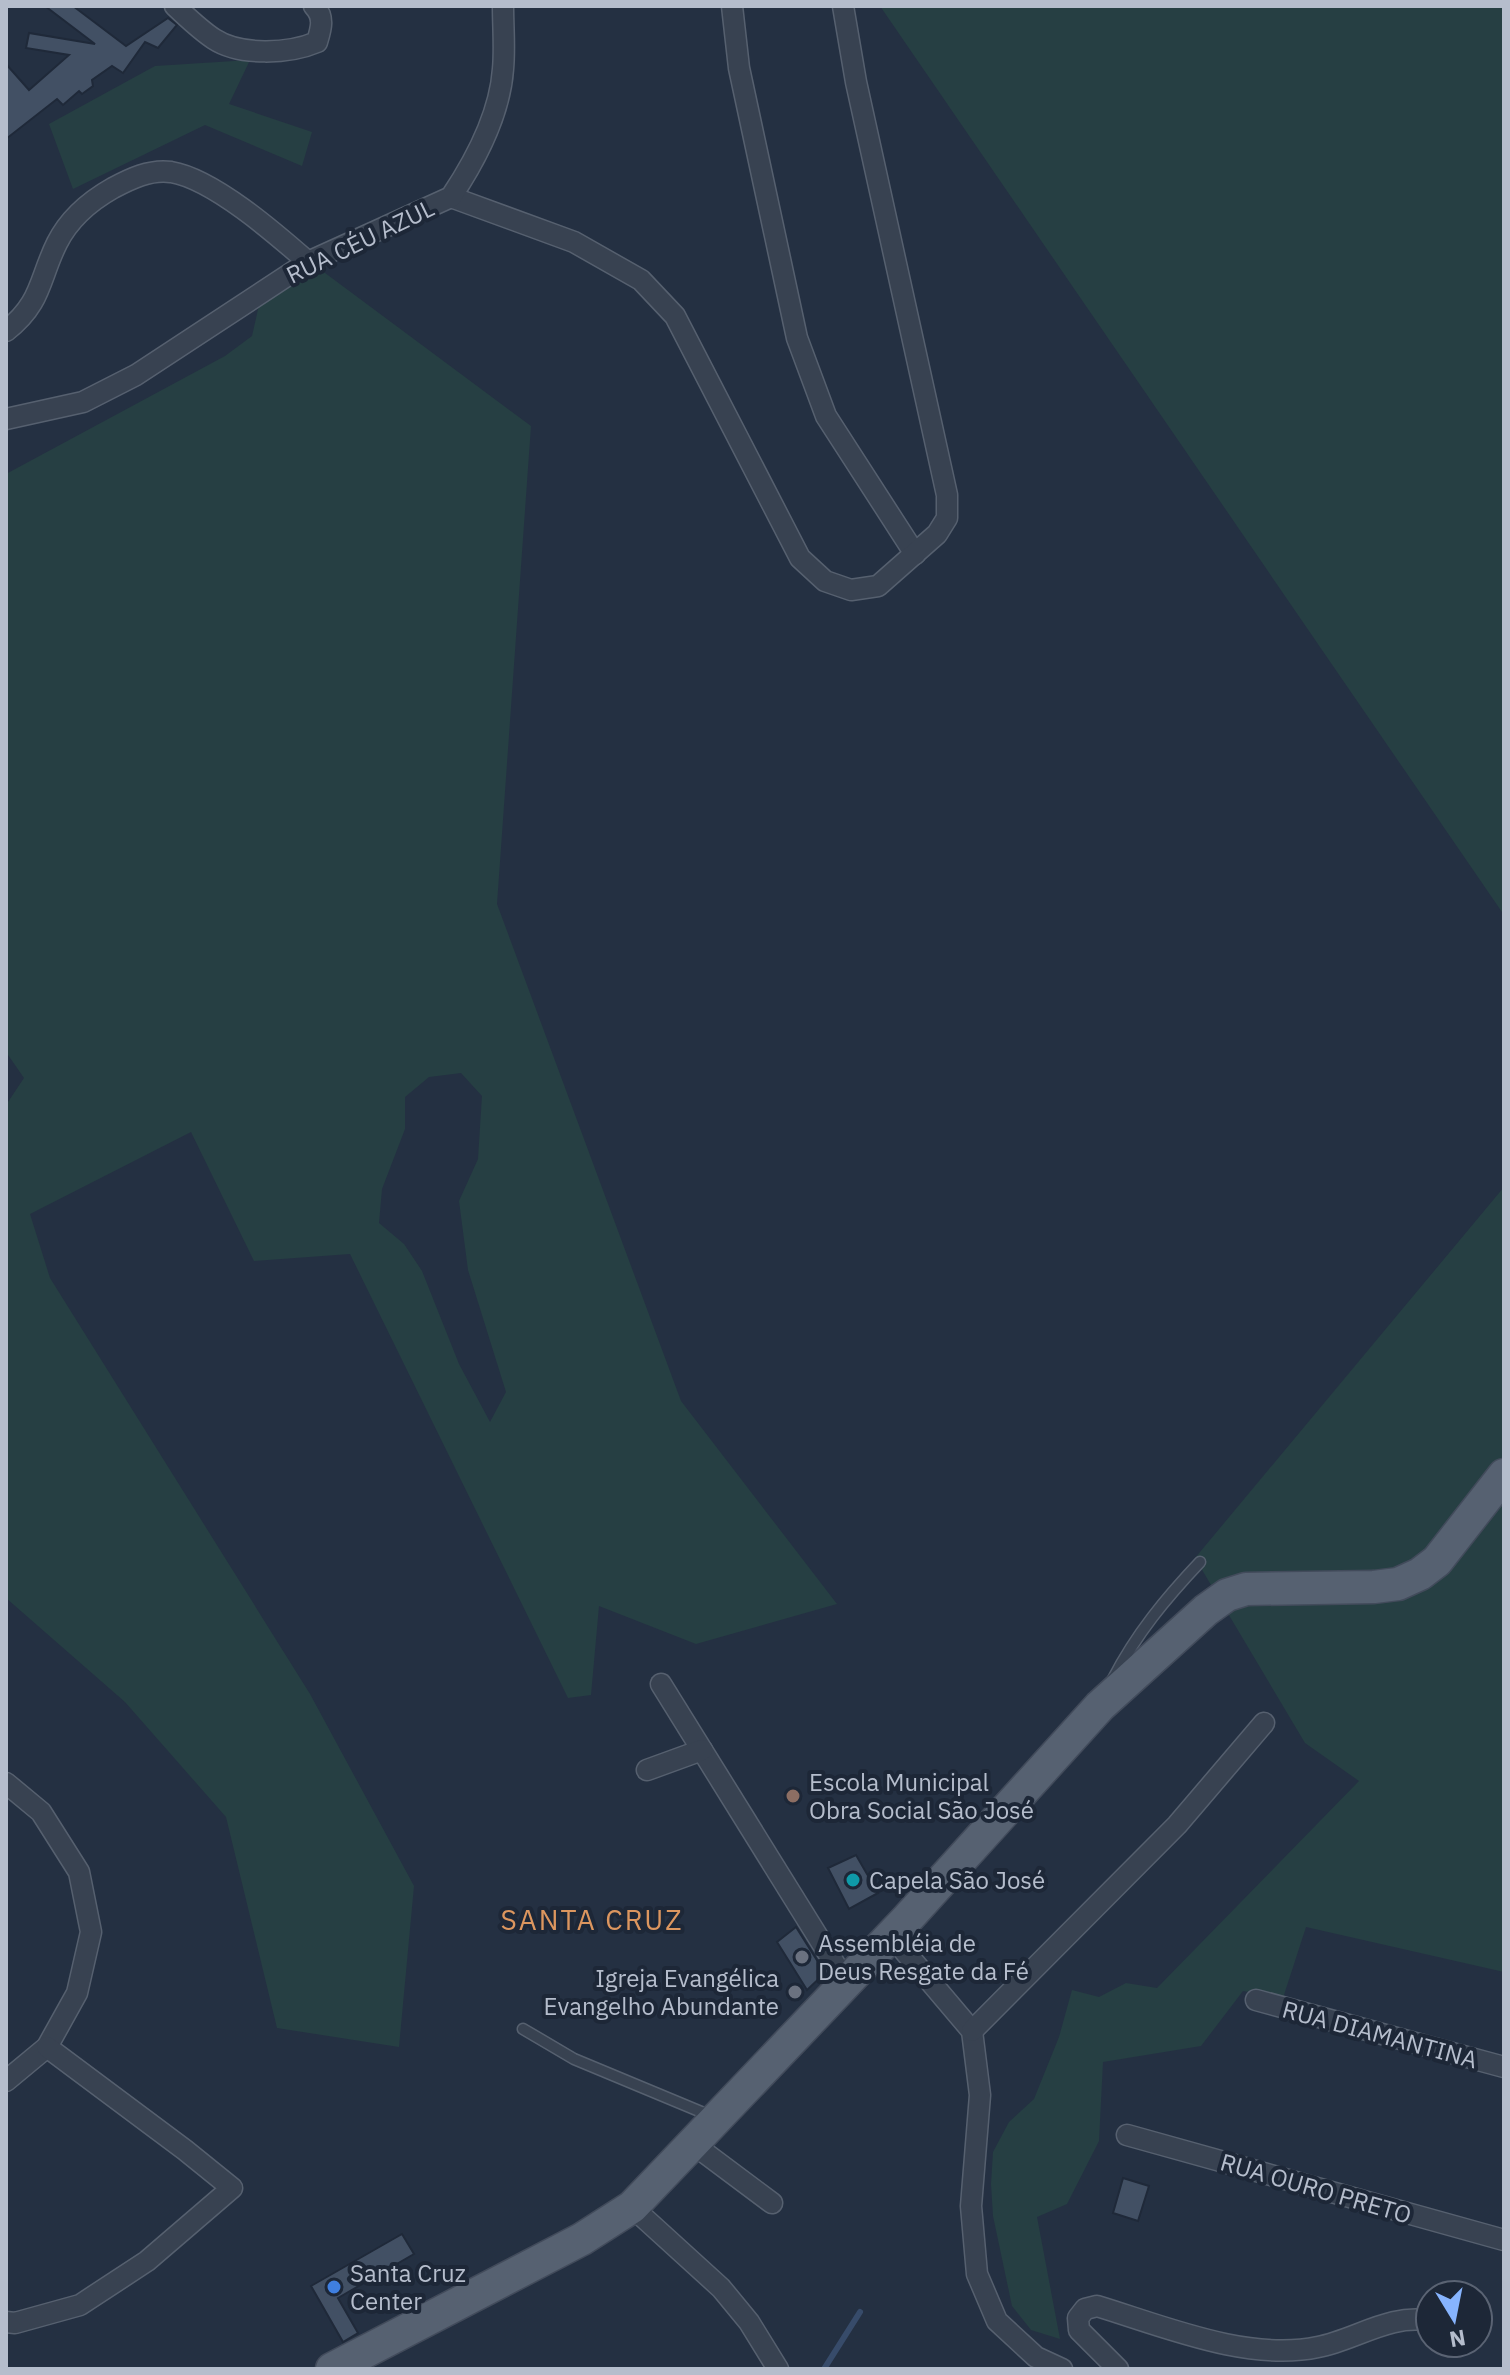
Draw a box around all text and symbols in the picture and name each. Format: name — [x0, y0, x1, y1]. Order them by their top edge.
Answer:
street label: RUA CÉU AZUL — [281, 191, 439, 291]
place label: Escola Municipal Obra Social São José — [809, 1766, 1034, 1826]
marker: Escola Municipal Obra Social São José — [784, 1787, 802, 1805]
place label: Capela São José — [869, 1864, 1045, 1896]
marker: Capela São José — [844, 1871, 862, 1889]
district label: SANTA CRUZ — [501, 1901, 683, 1938]
place label: Assembléia de Deus Resgate da Fé — [818, 1927, 1029, 1987]
marker: Assembléia de Deus Resgate da Fé — [793, 1948, 811, 1966]
place label: Igreja Evangélica Evangelho Abundante — [544, 1962, 779, 2022]
marker: Igreja Evangélica Evangelho Abundante — [786, 1983, 804, 2001]
street label: RUA DIAMANTINA — [1279, 1993, 1481, 2075]
street label: RUA OURO PRETO — [1217, 2145, 1415, 2231]
place label: Santa Cruz Center — [350, 2257, 466, 2317]
marker: Santa Cruz Center — [325, 2278, 343, 2296]
north arrow — [1414, 2279, 1494, 2359]
text: N — [1447, 2324, 1468, 2355]

